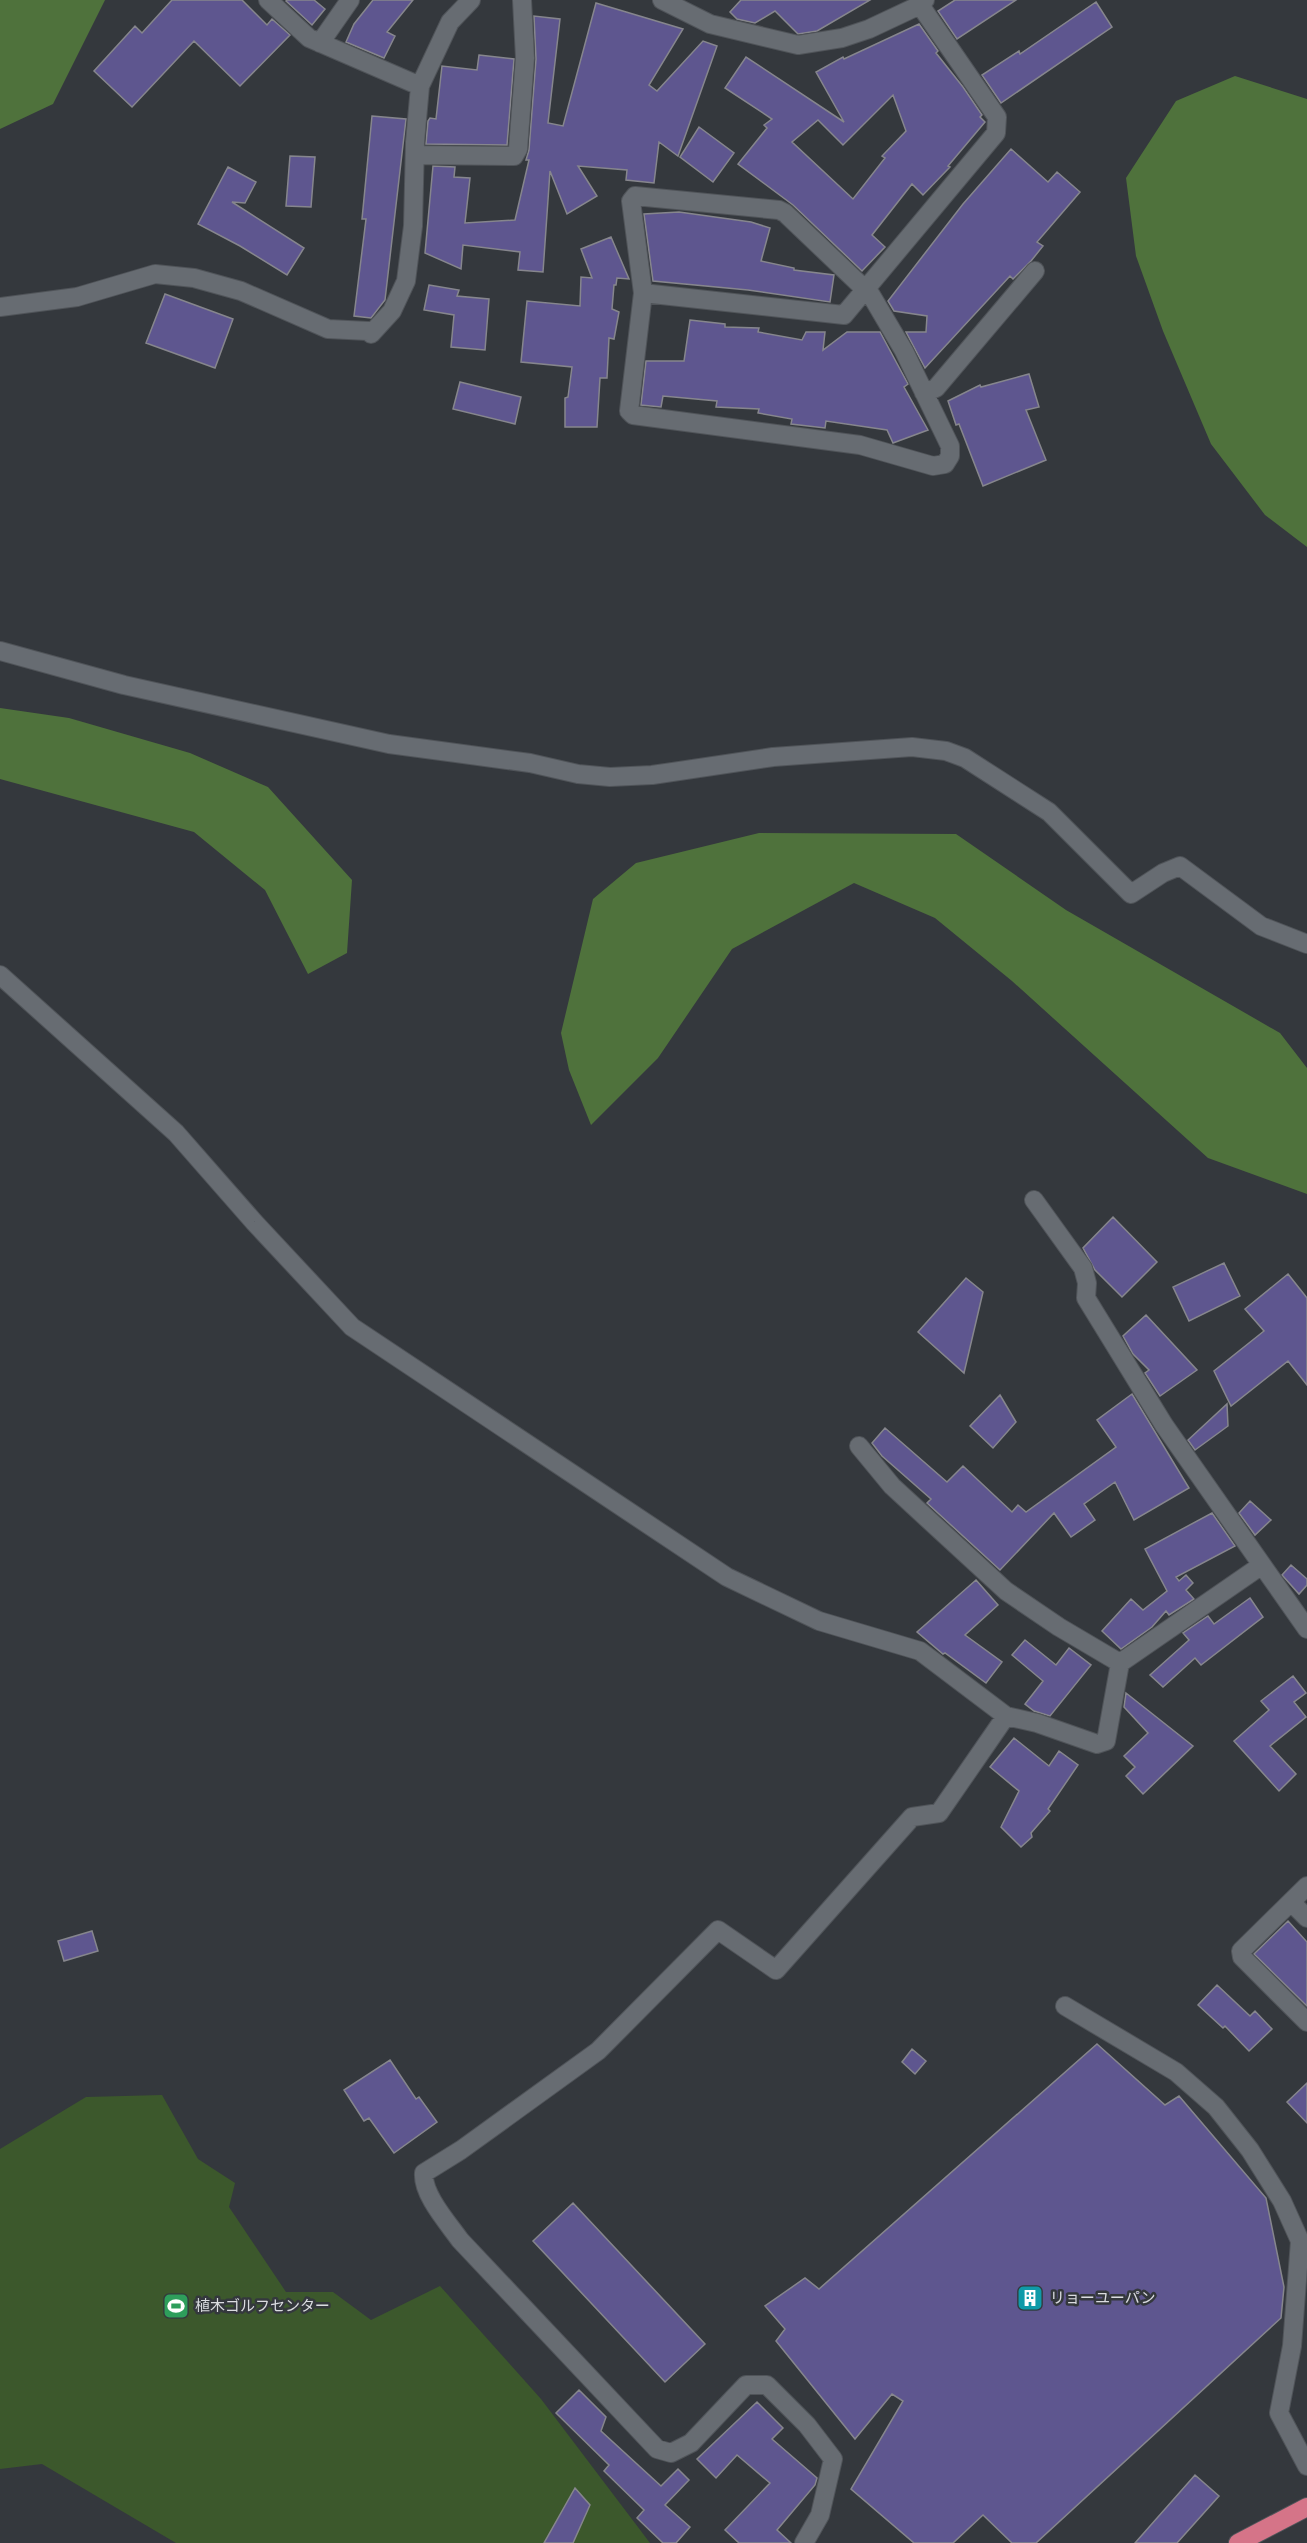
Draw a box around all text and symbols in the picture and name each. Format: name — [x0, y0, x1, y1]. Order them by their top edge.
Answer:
building icon: リョーユーパン — [1015, 2283, 1045, 2313]
place label: リョーユーパン — [1050, 2288, 1156, 2307]
sports icon: 植木ゴルフセンター — [161, 2291, 191, 2321]
place label: 植木ゴルフセンター — [195, 2296, 330, 2315]

